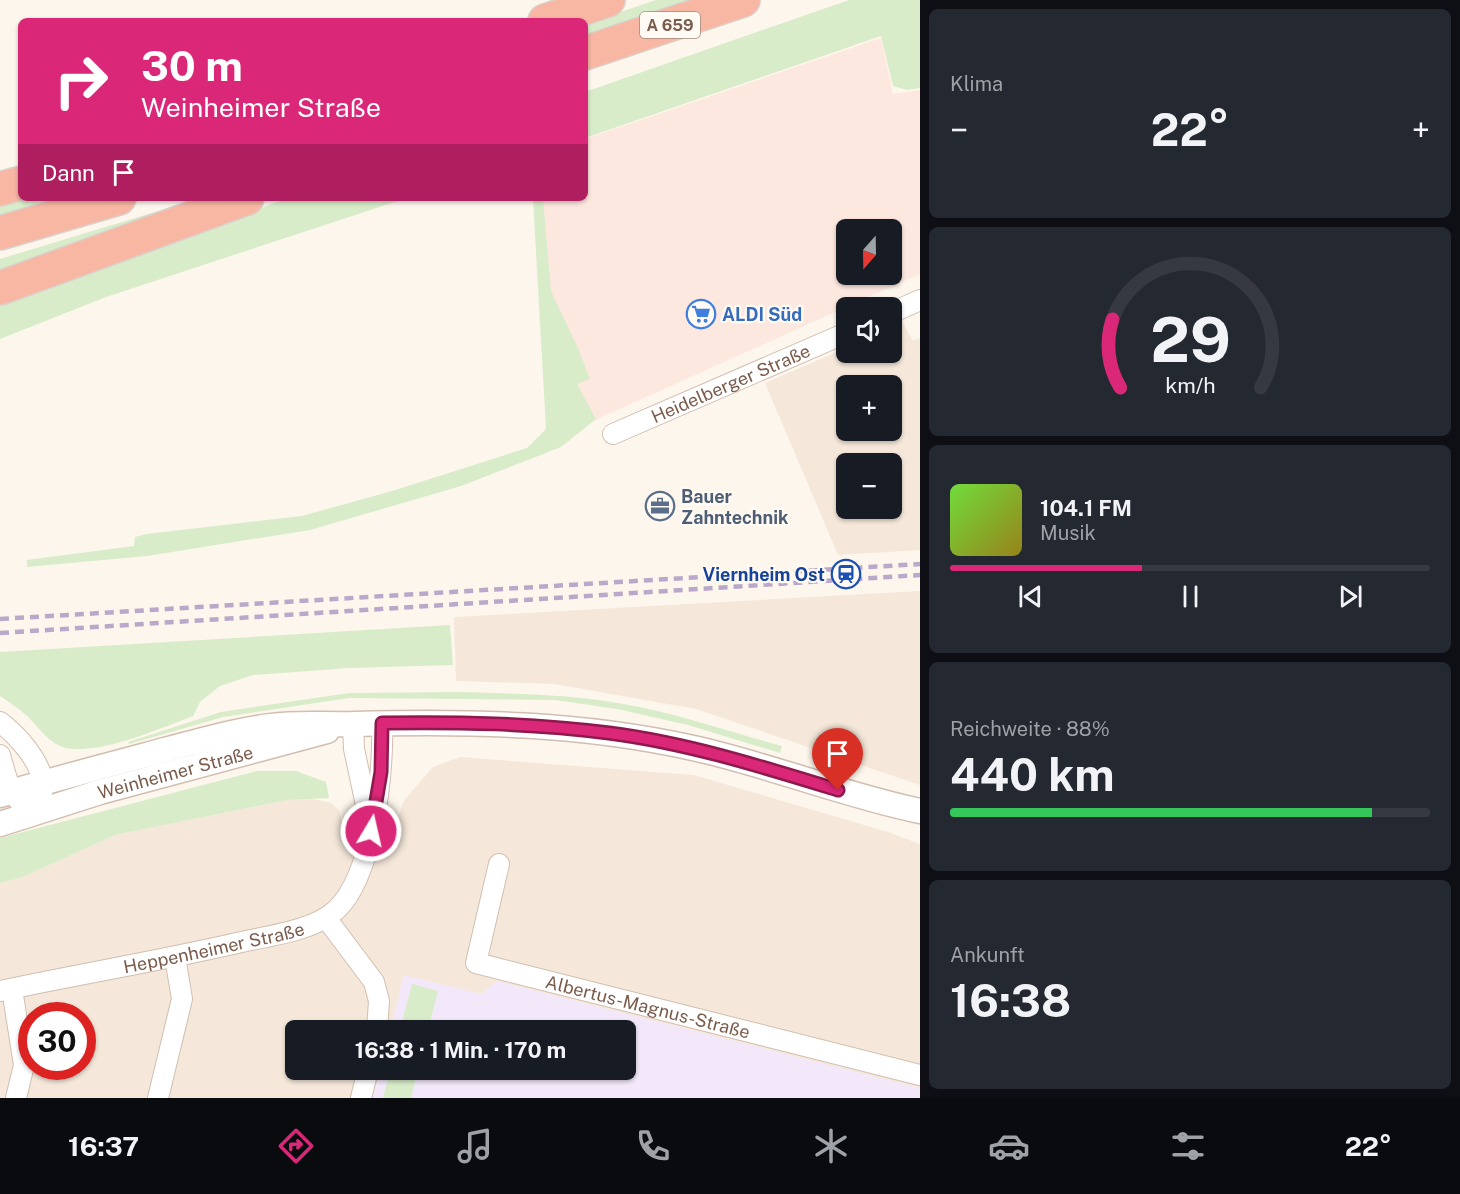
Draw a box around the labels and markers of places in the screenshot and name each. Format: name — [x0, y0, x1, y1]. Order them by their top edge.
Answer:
supermarket icon: ALDI Süd — [685, 298, 717, 330]
place label: ALDI Süd — [722, 304, 802, 325]
place label: Bauer Zahntechnik — [681, 486, 789, 528]
office icon: Bauer Zahntechnik — [644, 490, 676, 522]
station icon: Viernheim Ost — [830, 558, 862, 590]
place label: Viernheim Ost — [703, 564, 825, 585]
pin — [812, 728, 863, 790]

